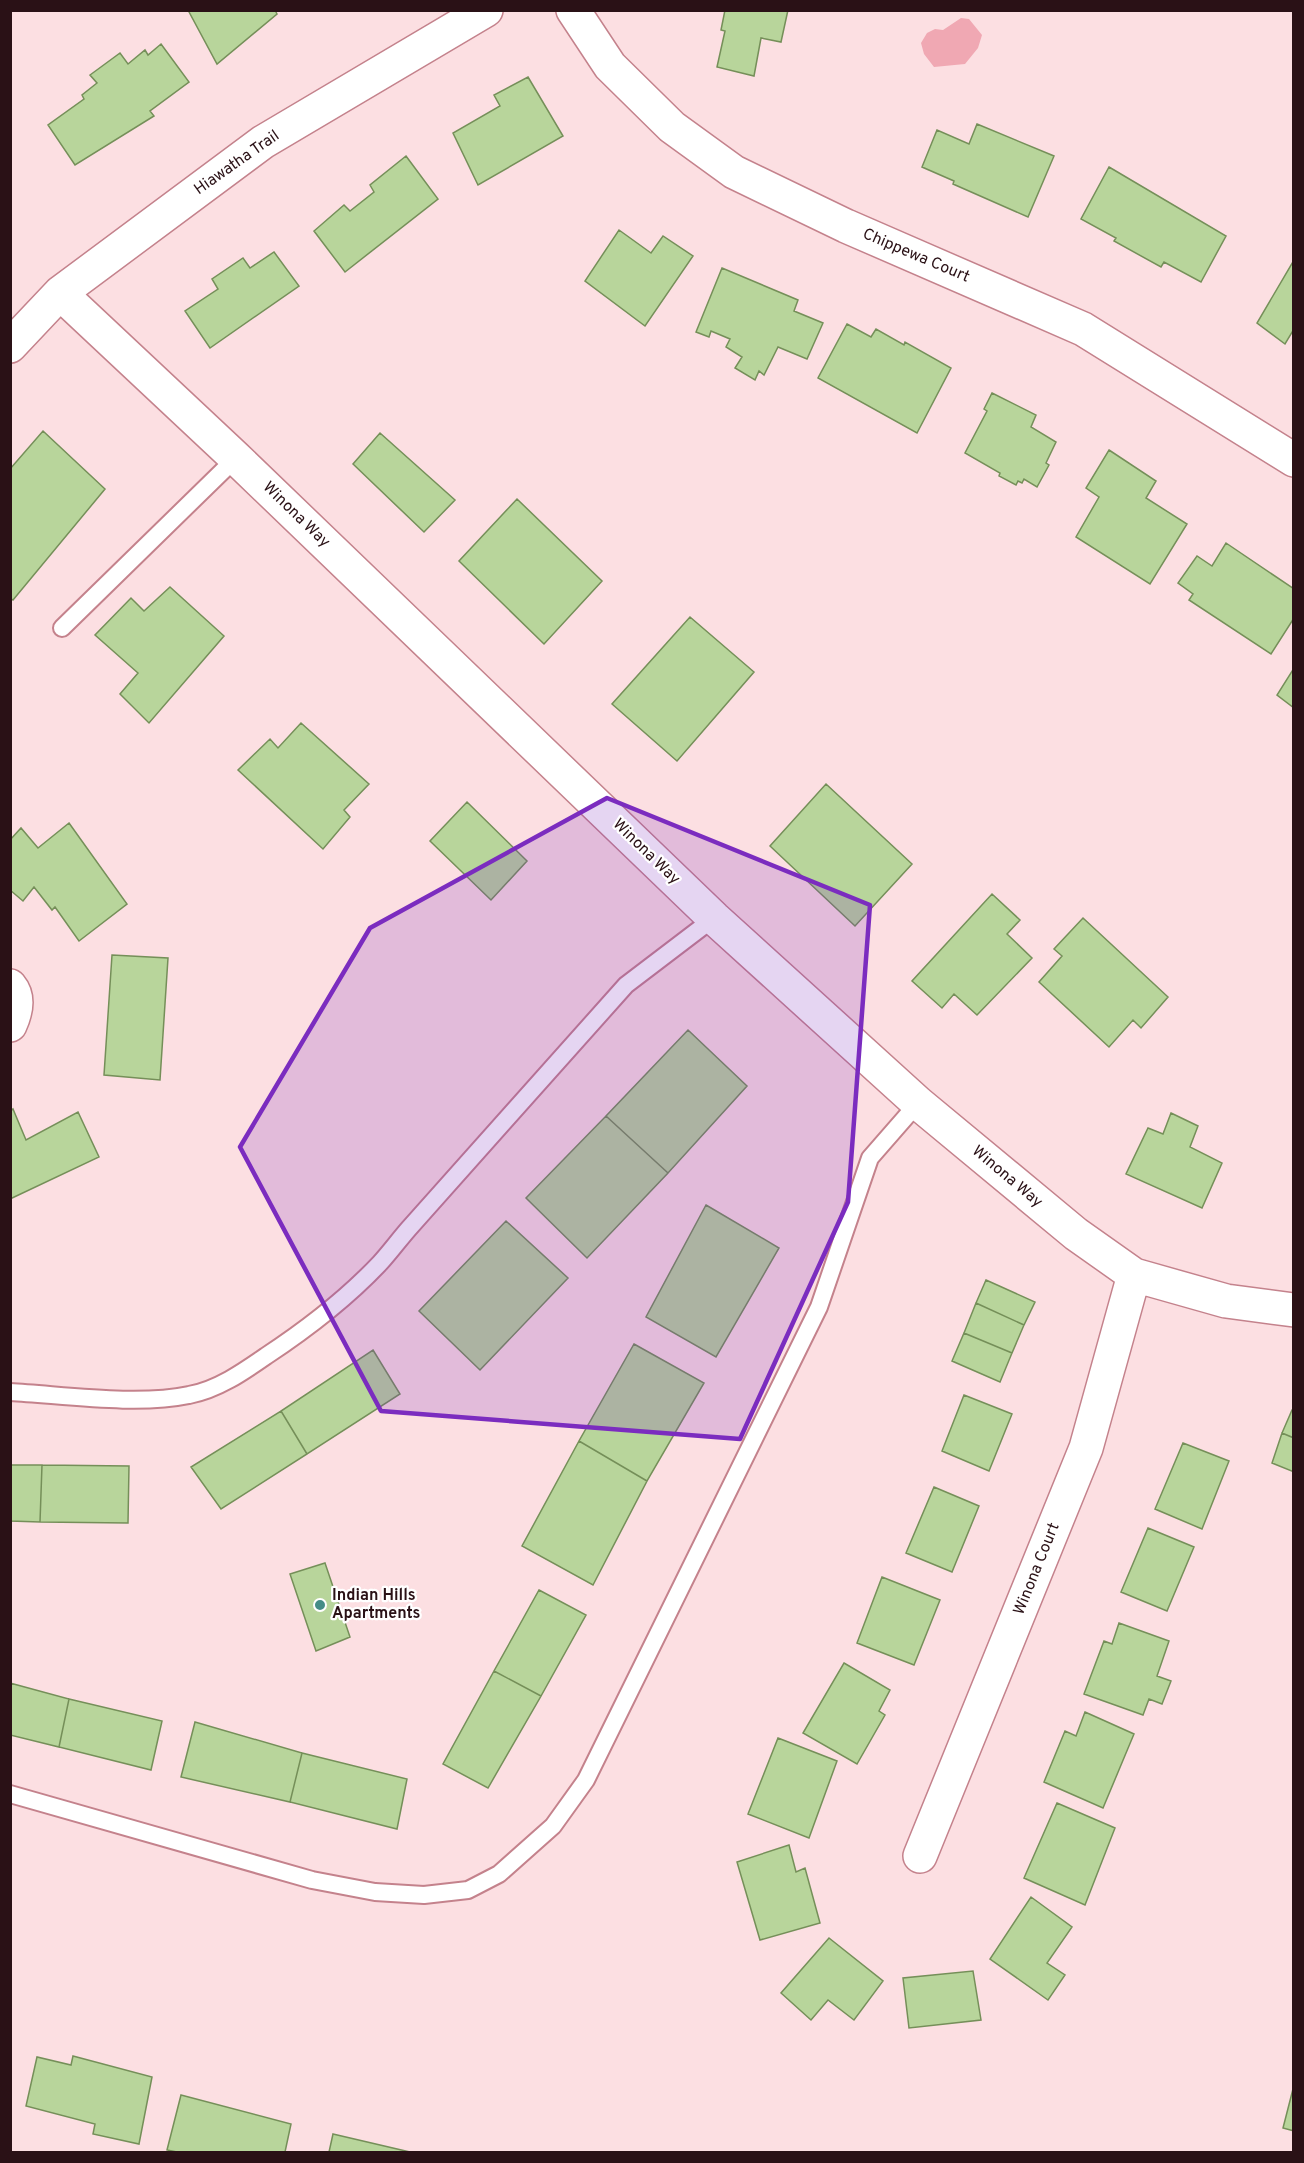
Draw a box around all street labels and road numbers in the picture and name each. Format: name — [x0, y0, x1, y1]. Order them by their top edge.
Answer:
street label: Hiawatha Trail — [190, 126, 284, 200]
street label: Chippewa Court — [859, 224, 973, 288]
street label: Winona Way — [258, 478, 334, 552]
street label: Winona Way — [608, 815, 684, 889]
street label: Winona Way — [967, 1142, 1047, 1212]
street label: Winona Court — [1009, 1520, 1065, 1618]

